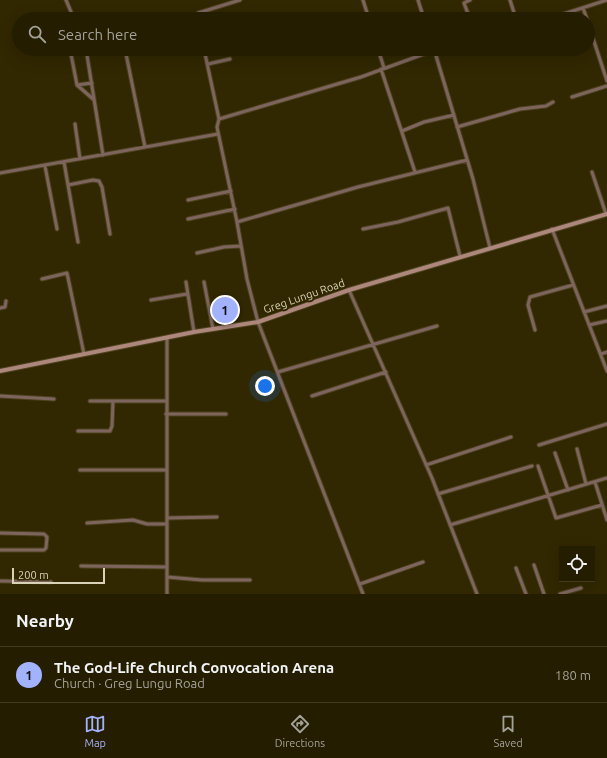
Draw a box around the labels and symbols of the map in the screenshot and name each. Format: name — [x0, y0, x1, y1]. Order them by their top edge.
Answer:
street label: Greg Lungu Road — [262, 276, 346, 316]
pin: 1 — [212, 295, 238, 325]
your location — [255, 376, 275, 396]
scale bar — [12, 566, 105, 585]

